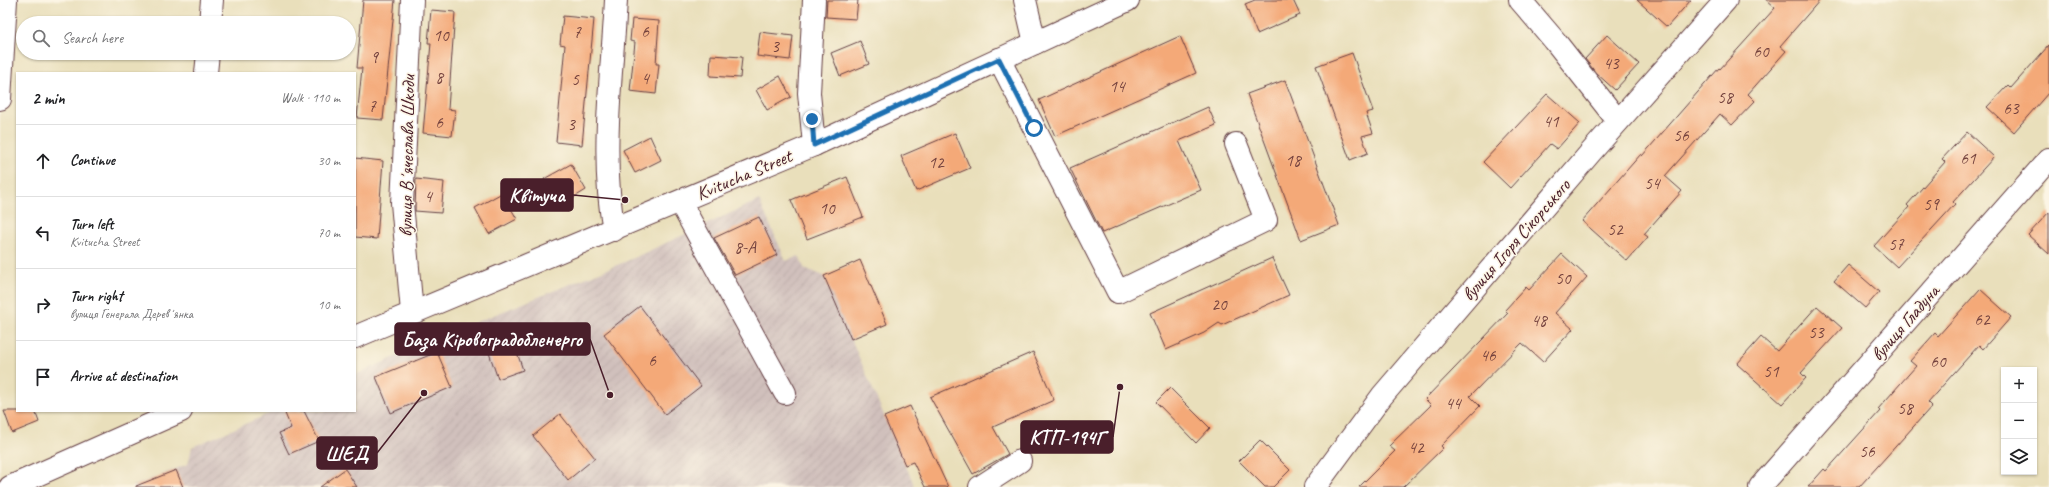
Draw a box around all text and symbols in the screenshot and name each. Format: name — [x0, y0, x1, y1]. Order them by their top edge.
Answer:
search box — [16, 16, 356, 60]
house number: 6 — [641, 21, 650, 42]
house number: 7 — [573, 22, 582, 43]
house number: 10 — [433, 25, 450, 46]
icon: search — [30, 27, 52, 49]
text: Search here — [62, 29, 123, 48]
house number: 3 — [771, 36, 780, 57]
house number: 60 — [1753, 41, 1770, 62]
house number: 9 — [370, 47, 379, 68]
house number: 43 — [1603, 53, 1620, 74]
house number: 8 — [435, 67, 445, 88]
house number: 4 — [641, 68, 651, 89]
house number: 5 — [571, 69, 580, 90]
street label: вулиця Вʼячеслава Шкоди — [394, 73, 420, 237]
house number: 14 — [1109, 76, 1127, 97]
house number: 58 — [1717, 87, 1735, 108]
text: 2 min — [32, 88, 65, 109]
text: Walk · 110 m — [281, 90, 340, 106]
house number: 7 — [368, 96, 377, 117]
house number: 63 — [2003, 98, 2020, 119]
route end — [803, 110, 821, 128]
house number: 41 — [1543, 111, 1560, 132]
house number: 6 — [435, 112, 444, 133]
house number: 3 — [567, 114, 576, 135]
route start — [1025, 119, 1043, 137]
house number: 56 — [1673, 125, 1690, 146]
street label: Kvitucha Street — [693, 143, 797, 206]
house number: 61 — [1960, 148, 1977, 169]
icon: ahead — [32, 150, 54, 172]
house number: 18 — [1285, 150, 1303, 171]
text: Continue — [70, 151, 115, 170]
house number: 12 — [928, 152, 945, 173]
text: 30 m — [318, 153, 340, 169]
street label: вулиця Ігоря Сікорського — [1456, 173, 1576, 306]
house number: 54 — [1644, 173, 1662, 194]
callout: Квітуча — [501, 179, 573, 211]
text: Квітуча — [509, 183, 566, 208]
house number: 4 — [424, 186, 434, 207]
house number: 59 — [1923, 194, 1940, 215]
house number: 10 — [819, 198, 836, 219]
text: Turn left — [70, 215, 113, 234]
house number: 52 — [1607, 219, 1624, 240]
icon: left — [32, 222, 54, 244]
text: 70 m — [318, 225, 340, 241]
text: Kvitucha Street — [70, 234, 139, 250]
house number: 57 — [1888, 234, 1905, 255]
house number: 8-А — [734, 237, 757, 258]
house number: 50 — [1555, 268, 1572, 289]
street label: вулиця Гладуна — [1865, 278, 1946, 366]
text: Turn right — [70, 287, 123, 306]
icon: right — [32, 294, 54, 316]
house number: 20 — [1211, 294, 1228, 315]
text: 10 m — [318, 297, 340, 313]
text: вулиця Генерала Деревʼянка — [70, 306, 193, 322]
house number: 62 — [1974, 309, 1991, 330]
house number: 48 — [1531, 310, 1549, 331]
house number: 53 — [1808, 322, 1825, 343]
callout: База Кіровоградобленерго — [395, 323, 590, 355]
text: База Кіровоградобленерго — [402, 327, 584, 353]
house number: 46 — [1480, 345, 1497, 366]
house number: 6 — [648, 350, 657, 371]
house number: 60 — [1930, 351, 1947, 372]
house number: 51 — [1763, 361, 1780, 382]
icon: arrive — [32, 366, 54, 388]
text: Arrive at destination — [70, 367, 177, 386]
map controls — [2001, 367, 2037, 475]
button: + — [2001, 367, 2037, 403]
house number: 44 — [1445, 393, 1463, 414]
house number: 58 — [1897, 398, 1915, 419]
button: − — [2001, 403, 2037, 439]
callout: КТП-194Г — [1021, 421, 1113, 453]
text: КТП-194Г — [1029, 425, 1110, 450]
callout: ШЕД — [317, 437, 377, 469]
house number: 42 — [1408, 437, 1425, 458]
button: layers — [2001, 439, 2037, 475]
text: ШЕД — [325, 441, 370, 466]
house number: 56 — [1859, 441, 1876, 462]

